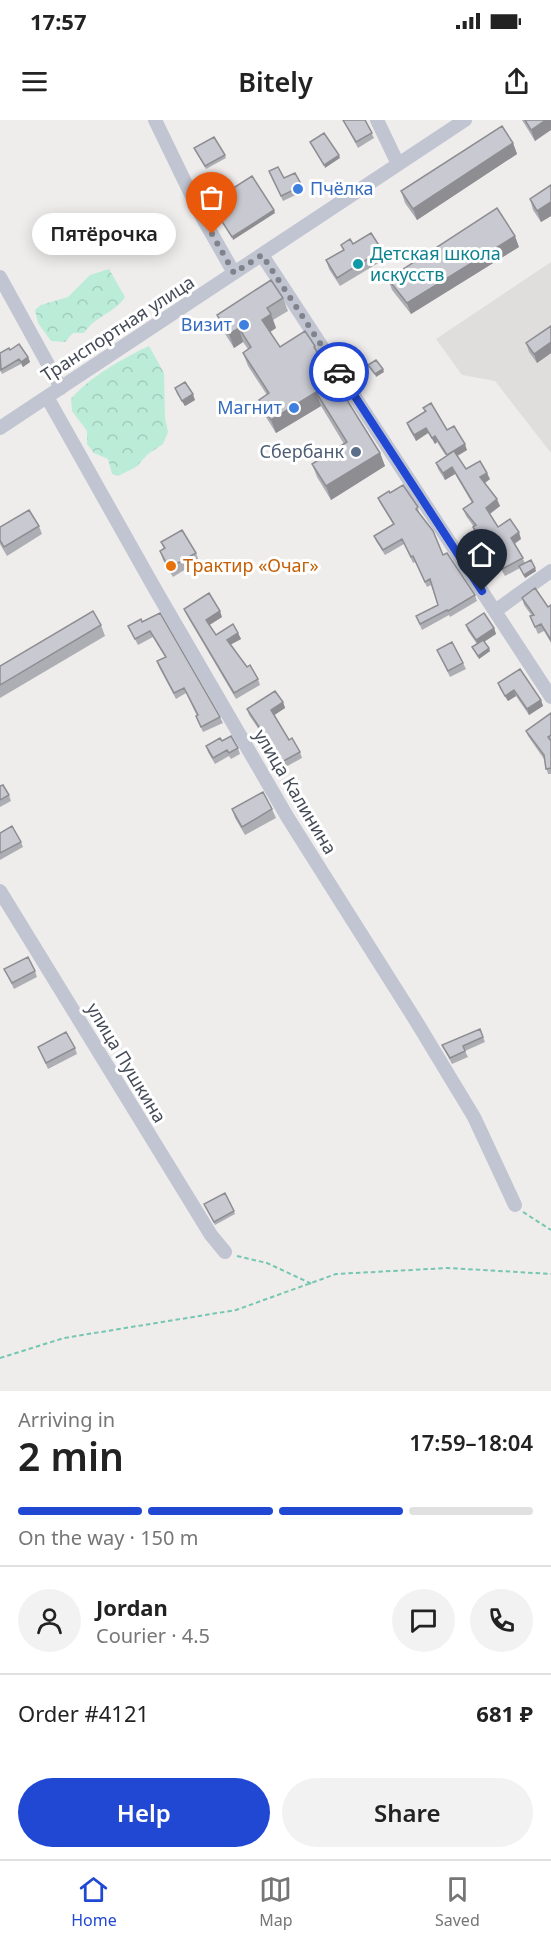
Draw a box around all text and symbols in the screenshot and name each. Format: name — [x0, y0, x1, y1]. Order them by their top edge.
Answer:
text: 17:57 — [30, 6, 87, 36]
text: Bitely — [238, 63, 313, 100]
icon: menu — [18, 65, 51, 98]
icon: share — [500, 65, 533, 98]
pin — [186, 172, 237, 234]
place label: Пчёлка — [310, 176, 374, 200]
icon: bag — [195, 181, 228, 214]
marker: Пчёлка — [291, 182, 305, 196]
callout: Пятёрочка — [32, 213, 176, 255]
text: Пятёрочка — [50, 220, 158, 247]
place label: Детская школа искусств — [370, 241, 501, 286]
marker: Детская школа искусств — [351, 257, 365, 271]
street label: Транспортная улица — [36, 270, 199, 387]
place label: Визит — [181, 312, 233, 336]
marker: Визит — [237, 318, 251, 332]
courier — [309, 342, 369, 402]
icon: car — [323, 356, 356, 389]
place label: Магнит — [217, 395, 283, 419]
marker: Магнит — [287, 401, 301, 415]
place label: Сбербанк — [260, 439, 344, 463]
marker: Сбербанк — [349, 445, 363, 459]
pin — [456, 529, 507, 591]
icon: home — [465, 538, 498, 571]
place label: Трактир «Очаг» — [183, 553, 319, 577]
marker: Трактир «Очаг» — [164, 559, 178, 573]
street label: улица Калинина — [249, 725, 343, 858]
street label: улица Пушкина — [82, 998, 172, 1127]
text: Arriving in — [18, 1406, 115, 1433]
text: 17:59–18:04 — [409, 1427, 533, 1457]
text: 2 min — [18, 1429, 124, 1482]
text: On the way · 150 m — [18, 1524, 198, 1551]
button: person — [18, 1589, 81, 1652]
button: chat — [392, 1589, 455, 1652]
button: phone — [470, 1589, 533, 1652]
text: Jordan — [96, 1592, 168, 1622]
text: Courier · 4.5 — [96, 1622, 210, 1649]
text: Order #4121 — [18, 1698, 149, 1728]
text: 681 ₽ — [476, 1698, 533, 1728]
button: Help — [18, 1778, 270, 1847]
button: Share — [282, 1778, 533, 1847]
tab: Home — [71, 1873, 117, 1931]
tab: Map — [259, 1873, 293, 1931]
tab: Saved — [435, 1873, 480, 1931]

